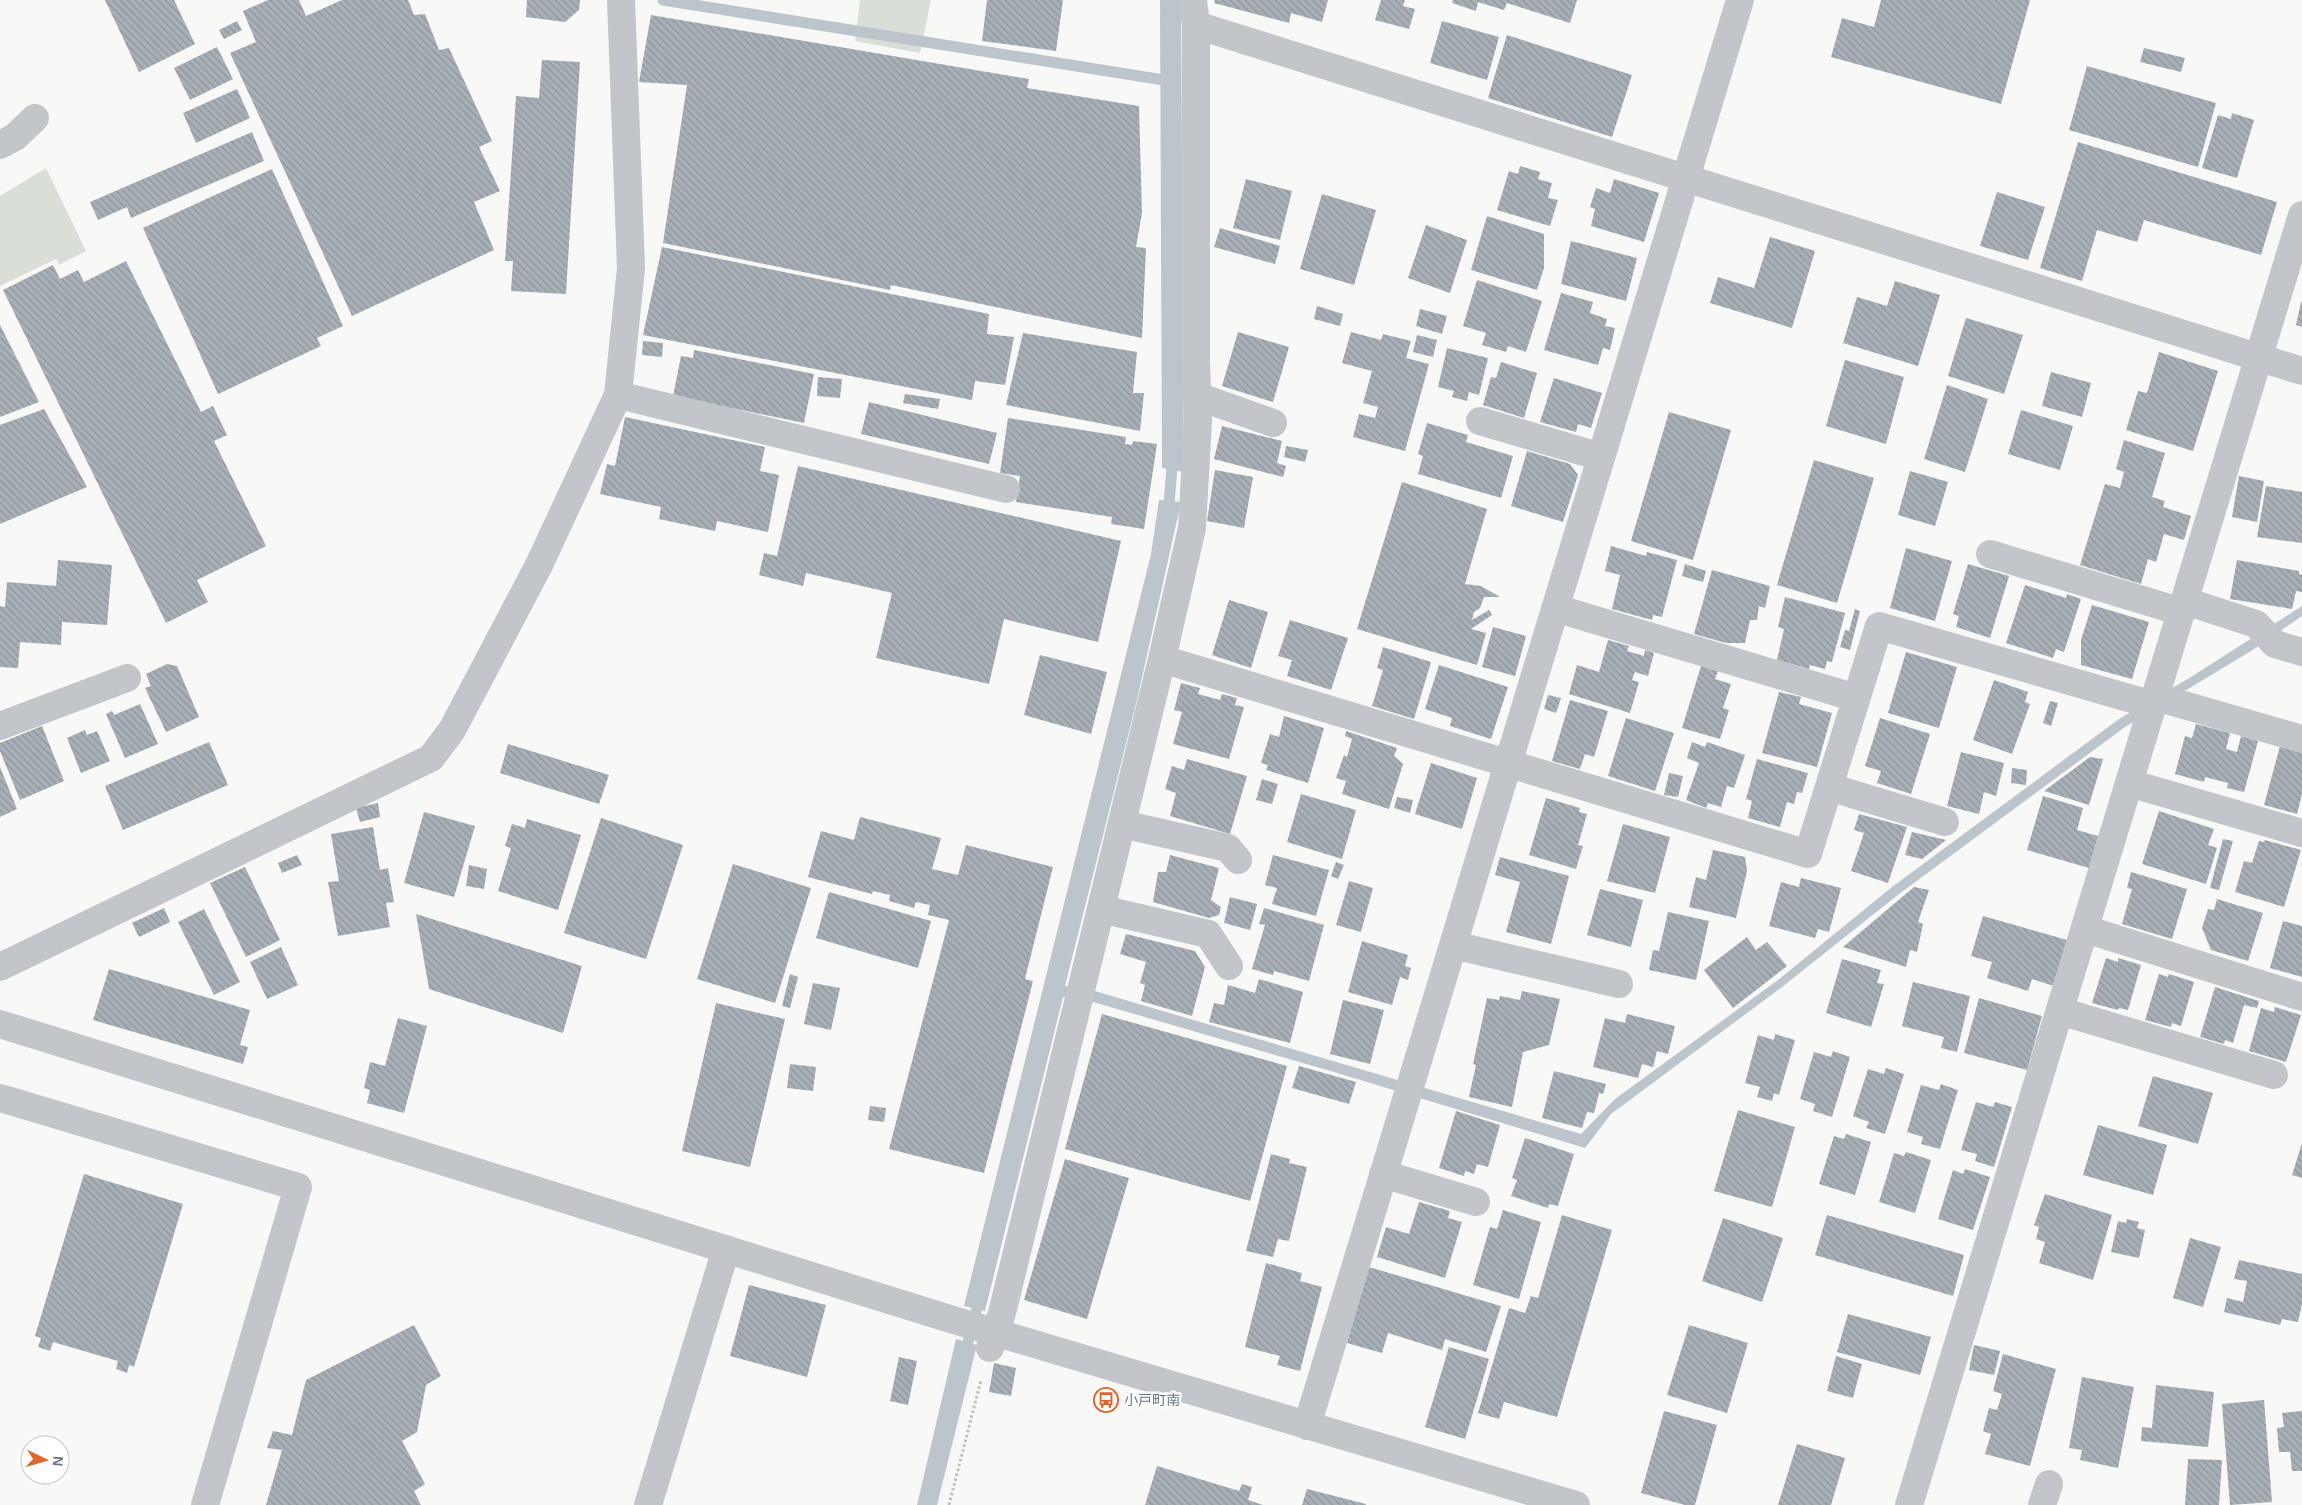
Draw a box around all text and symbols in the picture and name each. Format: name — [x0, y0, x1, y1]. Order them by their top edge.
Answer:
bus stop icon: 小戸町南 — [1093, 1387, 1119, 1413]
place label: 小戸町南 — [1124, 1392, 1180, 1408]
north arrow — [20, 1435, 70, 1485]
text: N — [50, 1455, 66, 1467]

